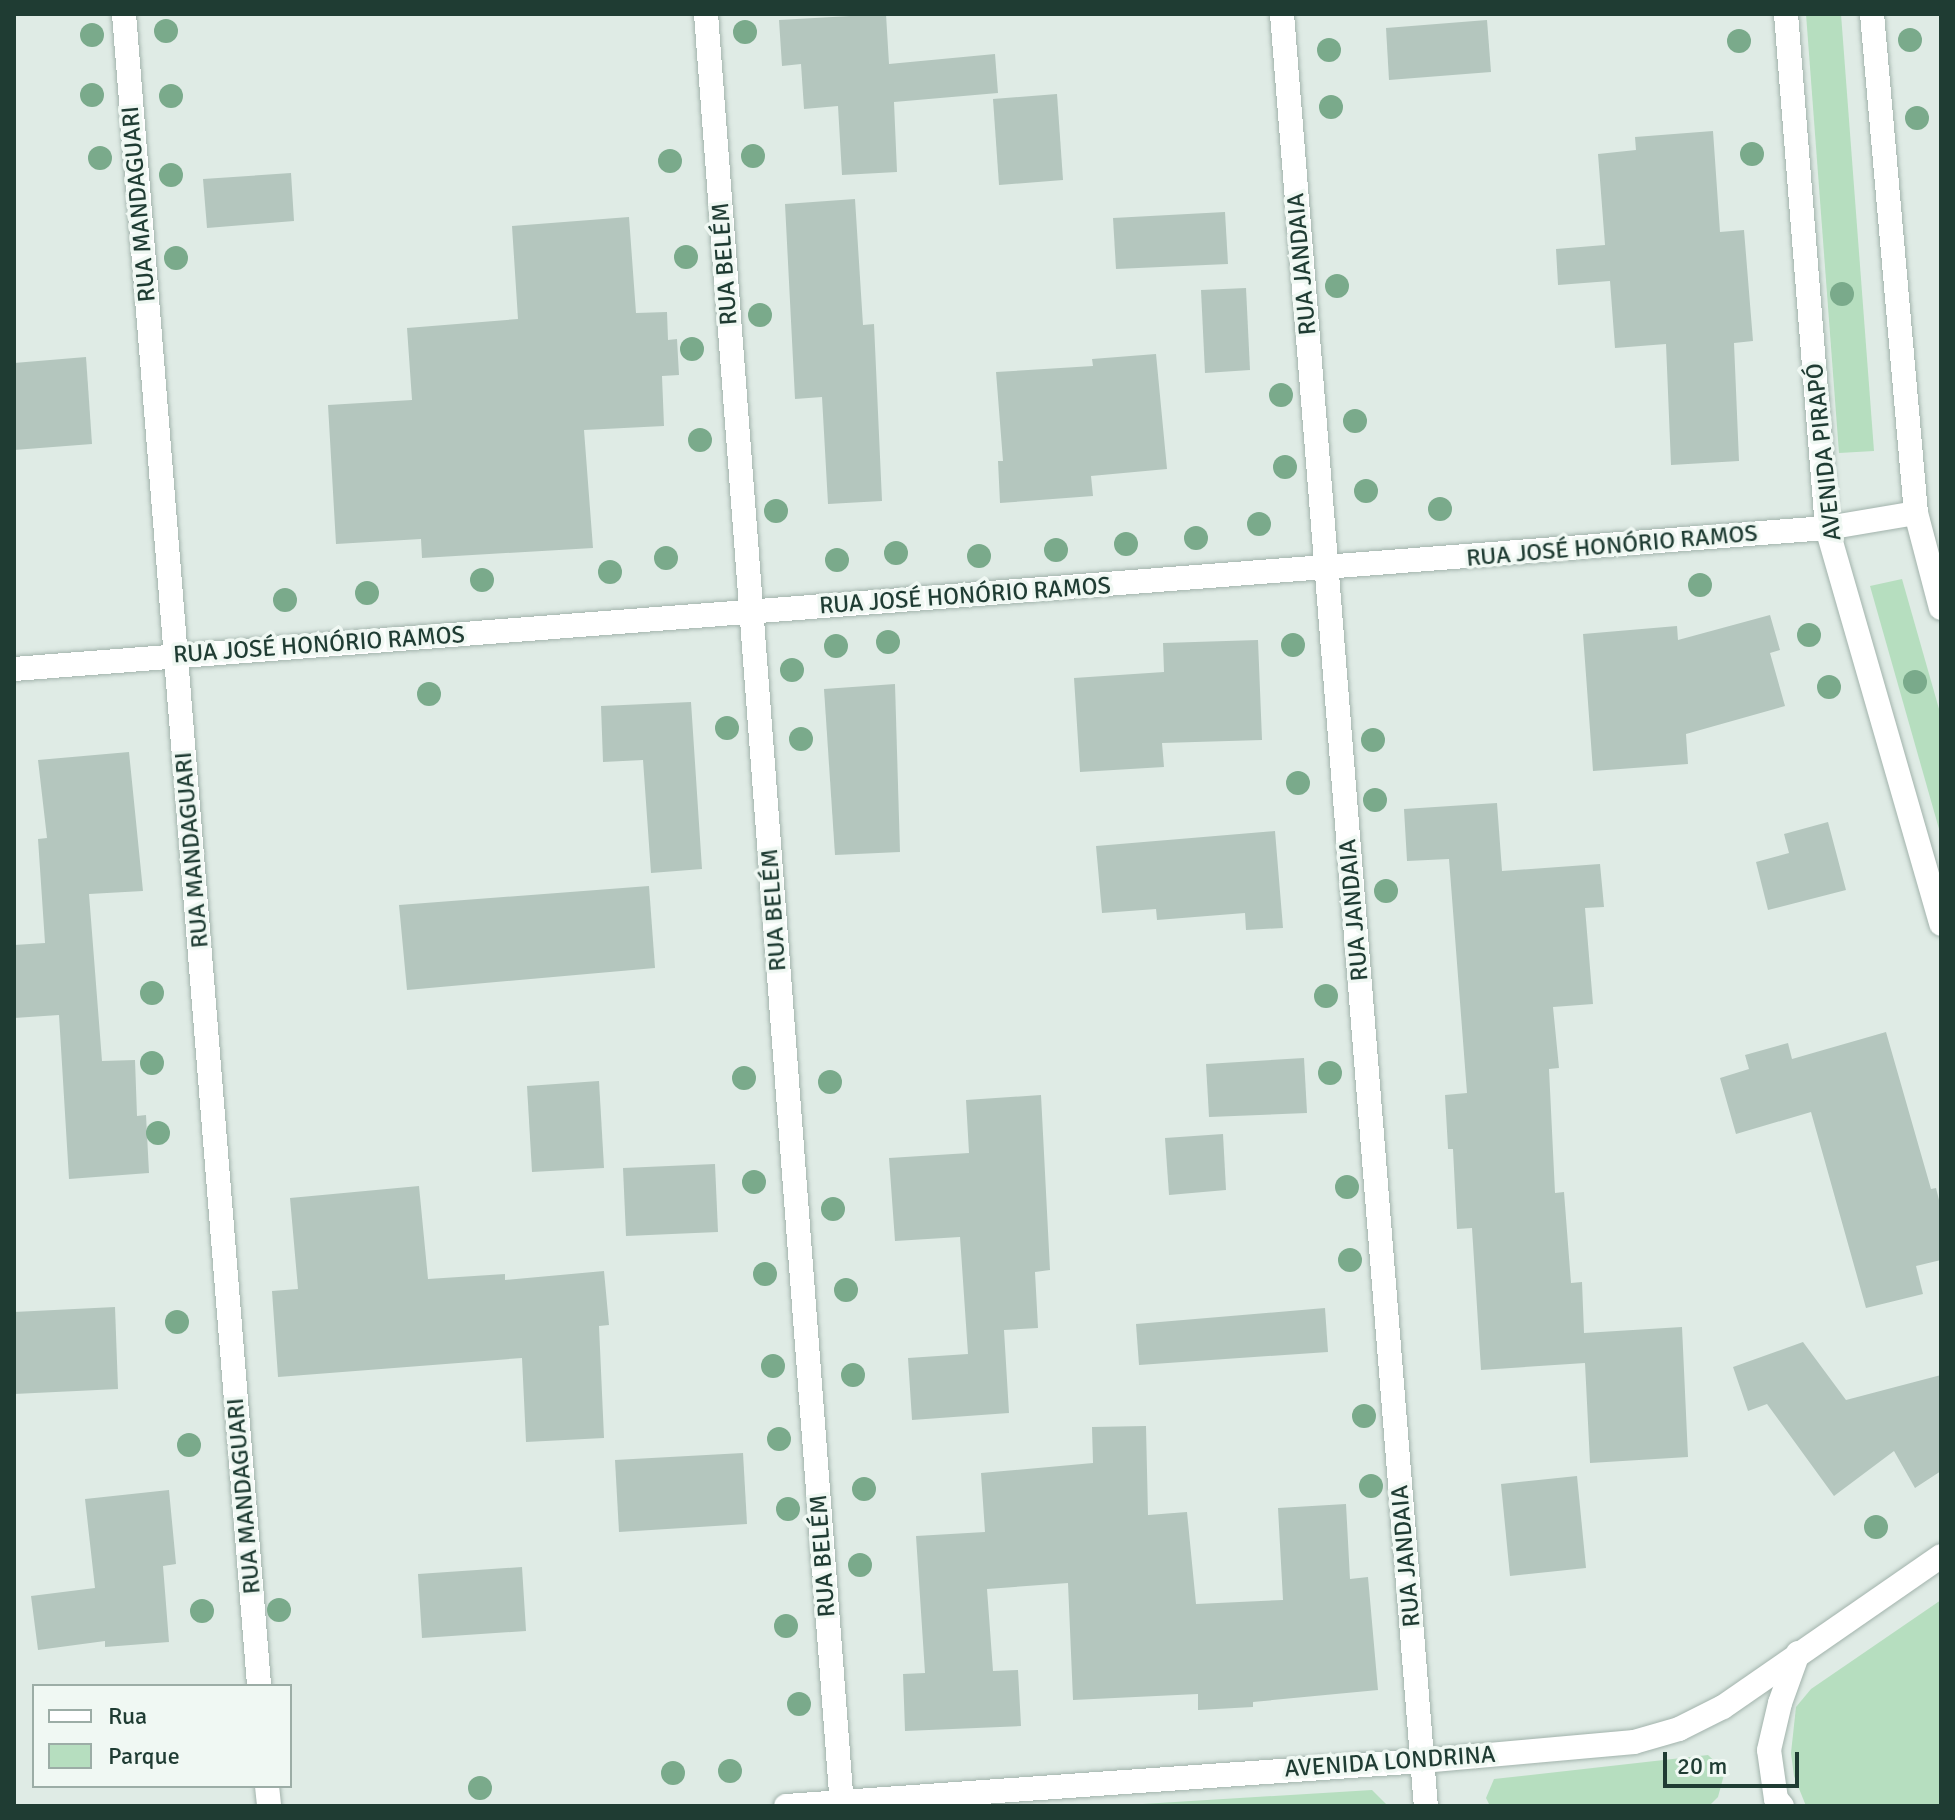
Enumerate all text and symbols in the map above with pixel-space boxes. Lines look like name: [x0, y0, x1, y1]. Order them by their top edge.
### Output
street label: RUA MANDAGUARI: [116, 105, 162, 303]
street label: RUA JANDAIA: [1281, 192, 1323, 336]
street label: RUA BELÉM: [706, 202, 744, 326]
street label: AVENIDA PIRAPÓ: [1800, 362, 1848, 542]
street label: RUA JOSÉ HONÓRIO RAMOS: [1465, 519, 1759, 573]
street label: RUA JOSÉ HONÓRIO RAMOS: [818, 571, 1112, 621]
street label: RUA JOSÉ HONÓRIO RAMOS: [172, 620, 466, 670]
street label: RUA MANDAGUARI: [169, 751, 215, 949]
street label: RUA JANDAIA: [1333, 838, 1375, 982]
street label: RUA BELÉM: [755, 848, 793, 972]
street label: RUA MANDAGUARI: [221, 1397, 267, 1595]
street label: RUA JANDAIA: [1385, 1484, 1427, 1628]
street label: RUA BELÉM: [804, 1494, 842, 1618]
legend: [32, 1684, 292, 1788]
text: Rua: [108, 1701, 147, 1731]
scale bar: [1667, 1736, 1803, 1786]
street label: AVENIDA LONDRINA: [1284, 1740, 1496, 1784]
text: Parque: [108, 1741, 180, 1771]
text: 20 m: [1677, 1751, 1727, 1781]

